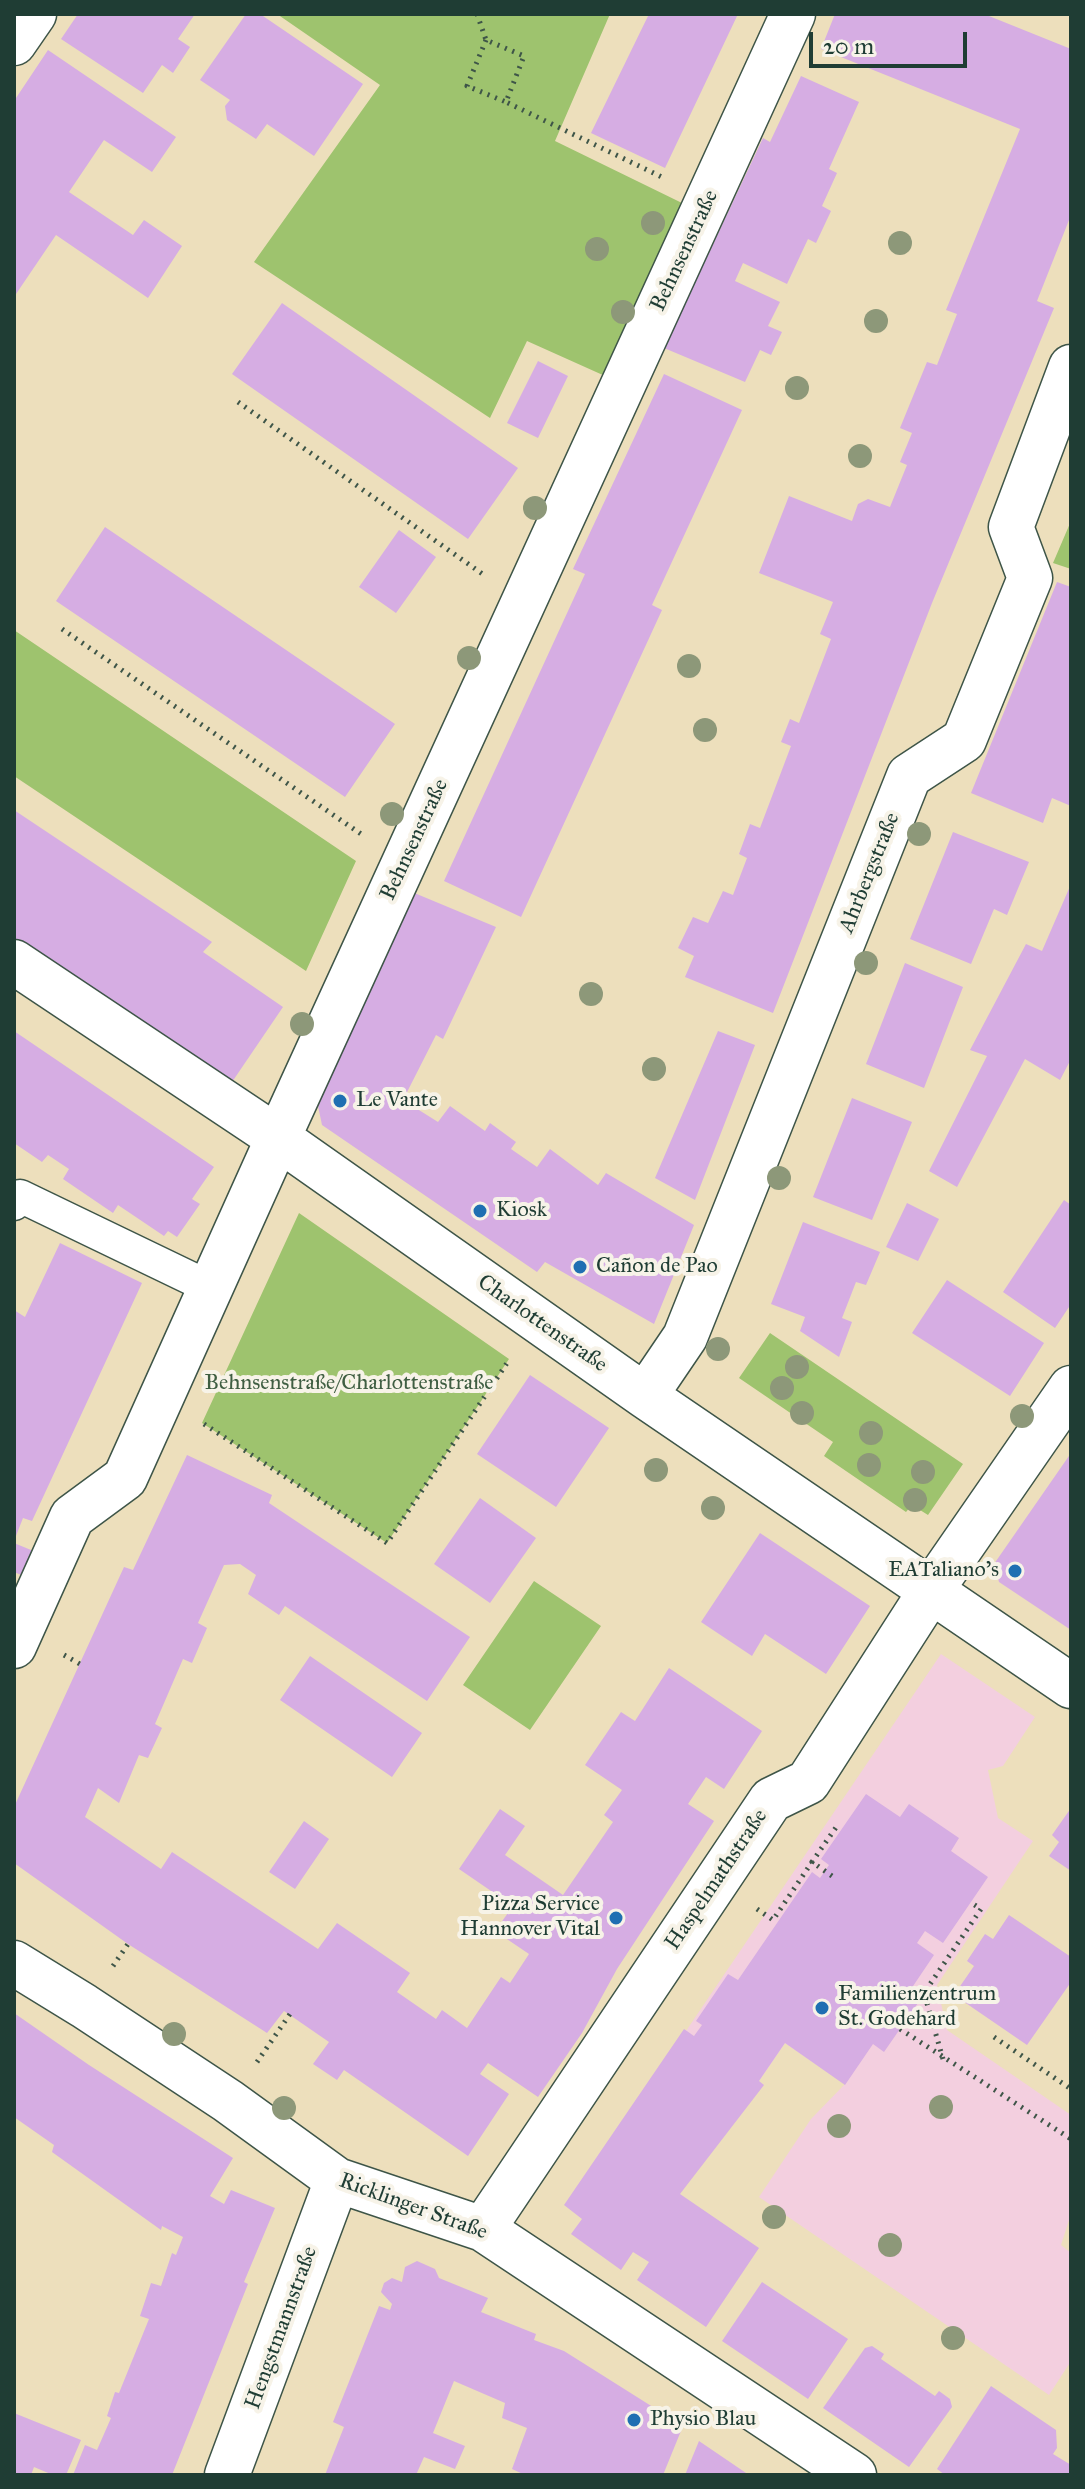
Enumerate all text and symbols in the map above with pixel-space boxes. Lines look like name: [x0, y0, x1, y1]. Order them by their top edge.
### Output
scale bar: [813, 16, 971, 66]
text: 20 m: [823, 31, 874, 61]
street label: Behnsenstraße: [645, 186, 725, 316]
street label: Behnsenstraße: [375, 775, 455, 905]
street label: Ahrbergstraße: [834, 809, 906, 937]
place label: Le Vante: [356, 1088, 438, 1114]
marker: Le Vante: [331, 1092, 349, 1110]
place label: Kiosk: [496, 1198, 547, 1224]
marker: Kiosk: [471, 1202, 489, 1220]
place label: Cañon de Pao: [596, 1254, 718, 1280]
marker: Cañon de Pao: [571, 1258, 589, 1276]
street label: Charlottenstraße: [472, 1270, 612, 1378]
park label: Behnsenstraße/Charlottenstraße: [204, 1371, 494, 1397]
place label: EATaliano’s: [888, 1558, 999, 1584]
marker: EATaliano’s: [1006, 1562, 1024, 1580]
street label: Haspelmathstraße: [660, 1805, 774, 1955]
place label: Pizza Service Hannover Vital: [460, 1892, 600, 1944]
marker: Pizza Service Hannover Vital: [607, 1909, 625, 1927]
place label: Familienzentrum St. Godehard: [838, 1982, 996, 2034]
marker: Familienzentrum St. Godehard: [813, 1999, 831, 2017]
street label: Ricklinger Straße: [335, 2168, 491, 2246]
street label: Hengstmannstraße: [240, 2243, 324, 2413]
place label: Physio Blau: [650, 2407, 756, 2433]
marker: Physio Blau: [625, 2411, 643, 2429]

